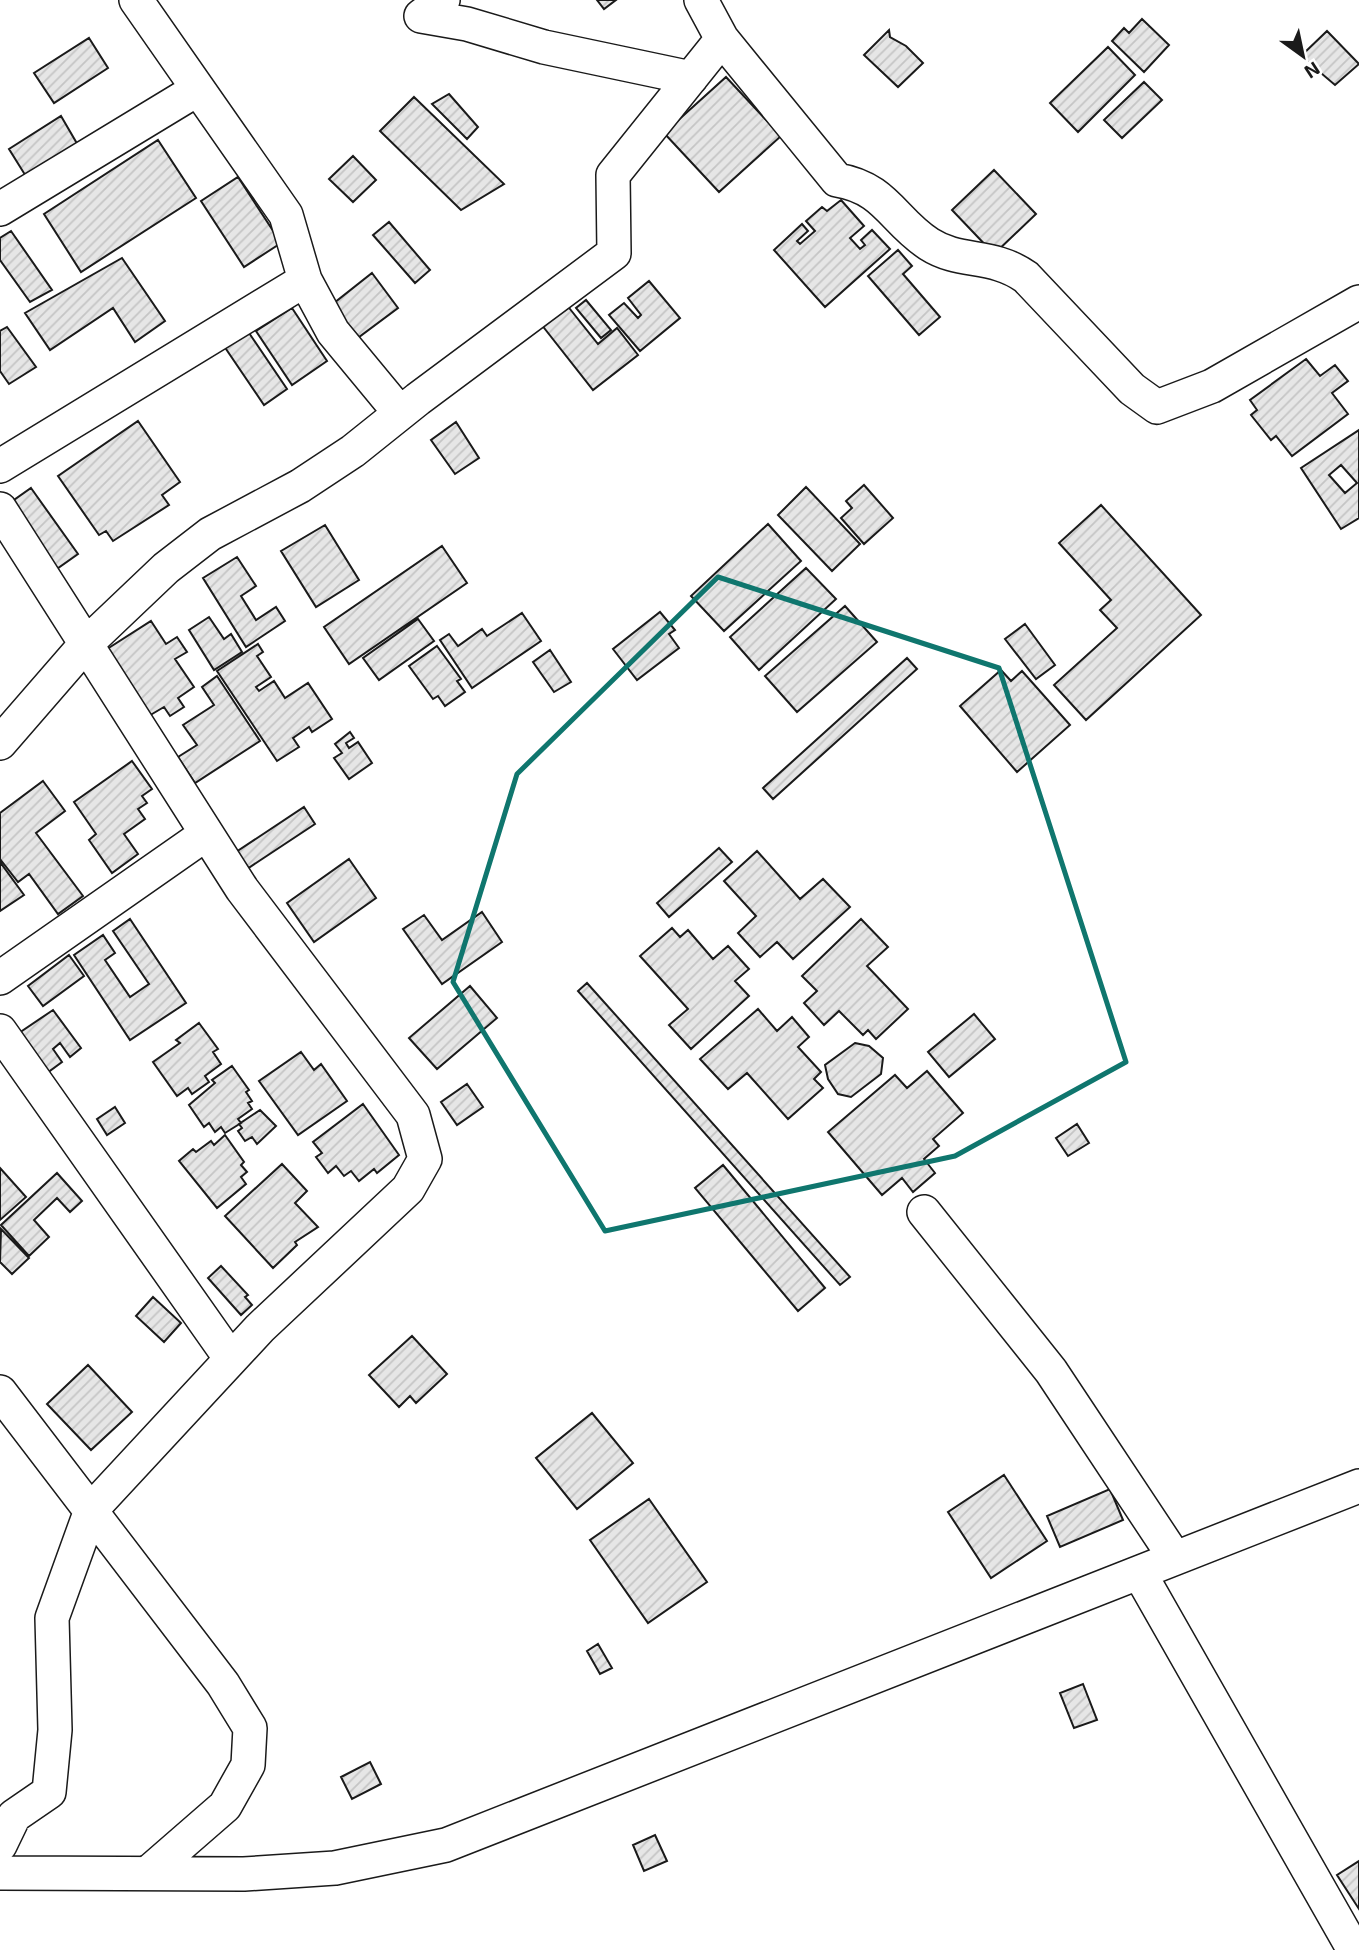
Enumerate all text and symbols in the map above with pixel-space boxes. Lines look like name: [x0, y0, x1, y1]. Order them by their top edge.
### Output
north arrow: [1268, 21, 1338, 91]
text: N: [1301, 57, 1325, 84]

